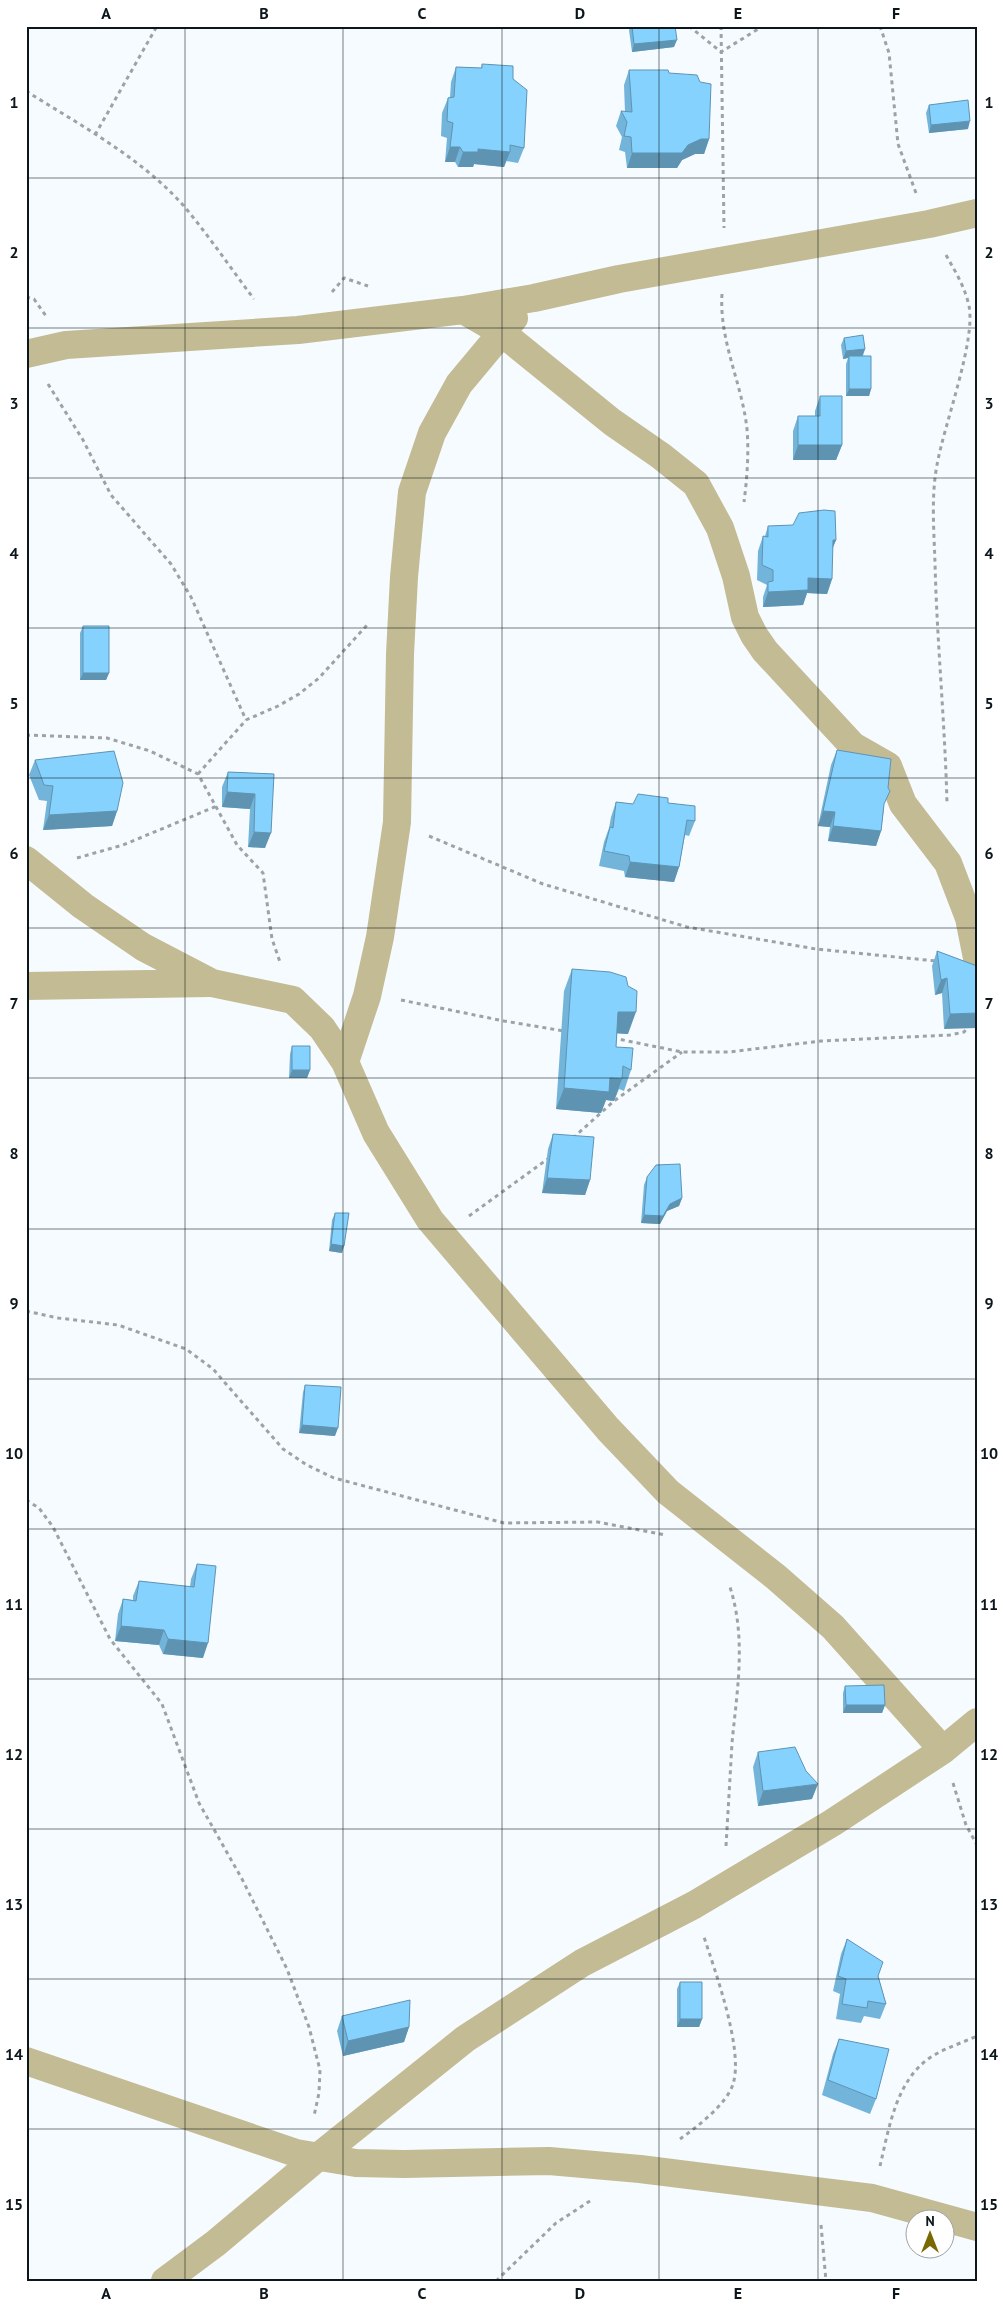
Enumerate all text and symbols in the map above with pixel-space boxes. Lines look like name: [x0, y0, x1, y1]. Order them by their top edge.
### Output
text: A: [101, 3, 111, 23]
text: B: [259, 3, 269, 23]
text: C: [418, 3, 427, 23]
text: D: [575, 3, 585, 23]
text: E: [734, 3, 742, 23]
text: F: [892, 3, 900, 23]
text: 1: [9, 92, 19, 112]
text: 1: [984, 92, 994, 112]
text: 2: [9, 242, 19, 262]
text: 2: [984, 242, 994, 262]
text: 3: [9, 393, 19, 413]
text: 3: [984, 393, 994, 413]
text: 4: [9, 543, 19, 563]
text: 4: [984, 543, 994, 563]
text: 5: [9, 693, 19, 713]
text: 5: [984, 693, 994, 713]
text: 6: [9, 843, 19, 863]
text: 6: [984, 843, 994, 863]
text: 7: [9, 993, 19, 1013]
text: 7: [984, 993, 994, 1013]
text: 8: [9, 1143, 19, 1163]
text: 8: [984, 1143, 994, 1163]
text: 9: [9, 1293, 19, 1313]
text: 9: [984, 1293, 994, 1313]
text: 10: [5, 1443, 23, 1463]
text: 10: [980, 1443, 998, 1463]
text: 11: [5, 1594, 23, 1614]
text: 11: [980, 1594, 998, 1614]
text: 12: [5, 1744, 23, 1764]
text: 12: [980, 1744, 998, 1764]
text: 13: [5, 1894, 23, 1914]
text: 13: [980, 1894, 998, 1914]
text: 14: [5, 2044, 23, 2064]
text: 14: [980, 2044, 998, 2064]
text: 15: [5, 2194, 23, 2214]
text: 15: [980, 2194, 998, 2214]
north arrow: [906, 2210, 956, 2260]
text: N: [925, 2212, 935, 2230]
text: A: [101, 2283, 111, 2303]
text: B: [259, 2283, 269, 2303]
text: C: [418, 2283, 427, 2303]
text: D: [575, 2283, 585, 2303]
text: E: [734, 2283, 742, 2303]
text: F: [892, 2283, 900, 2303]

